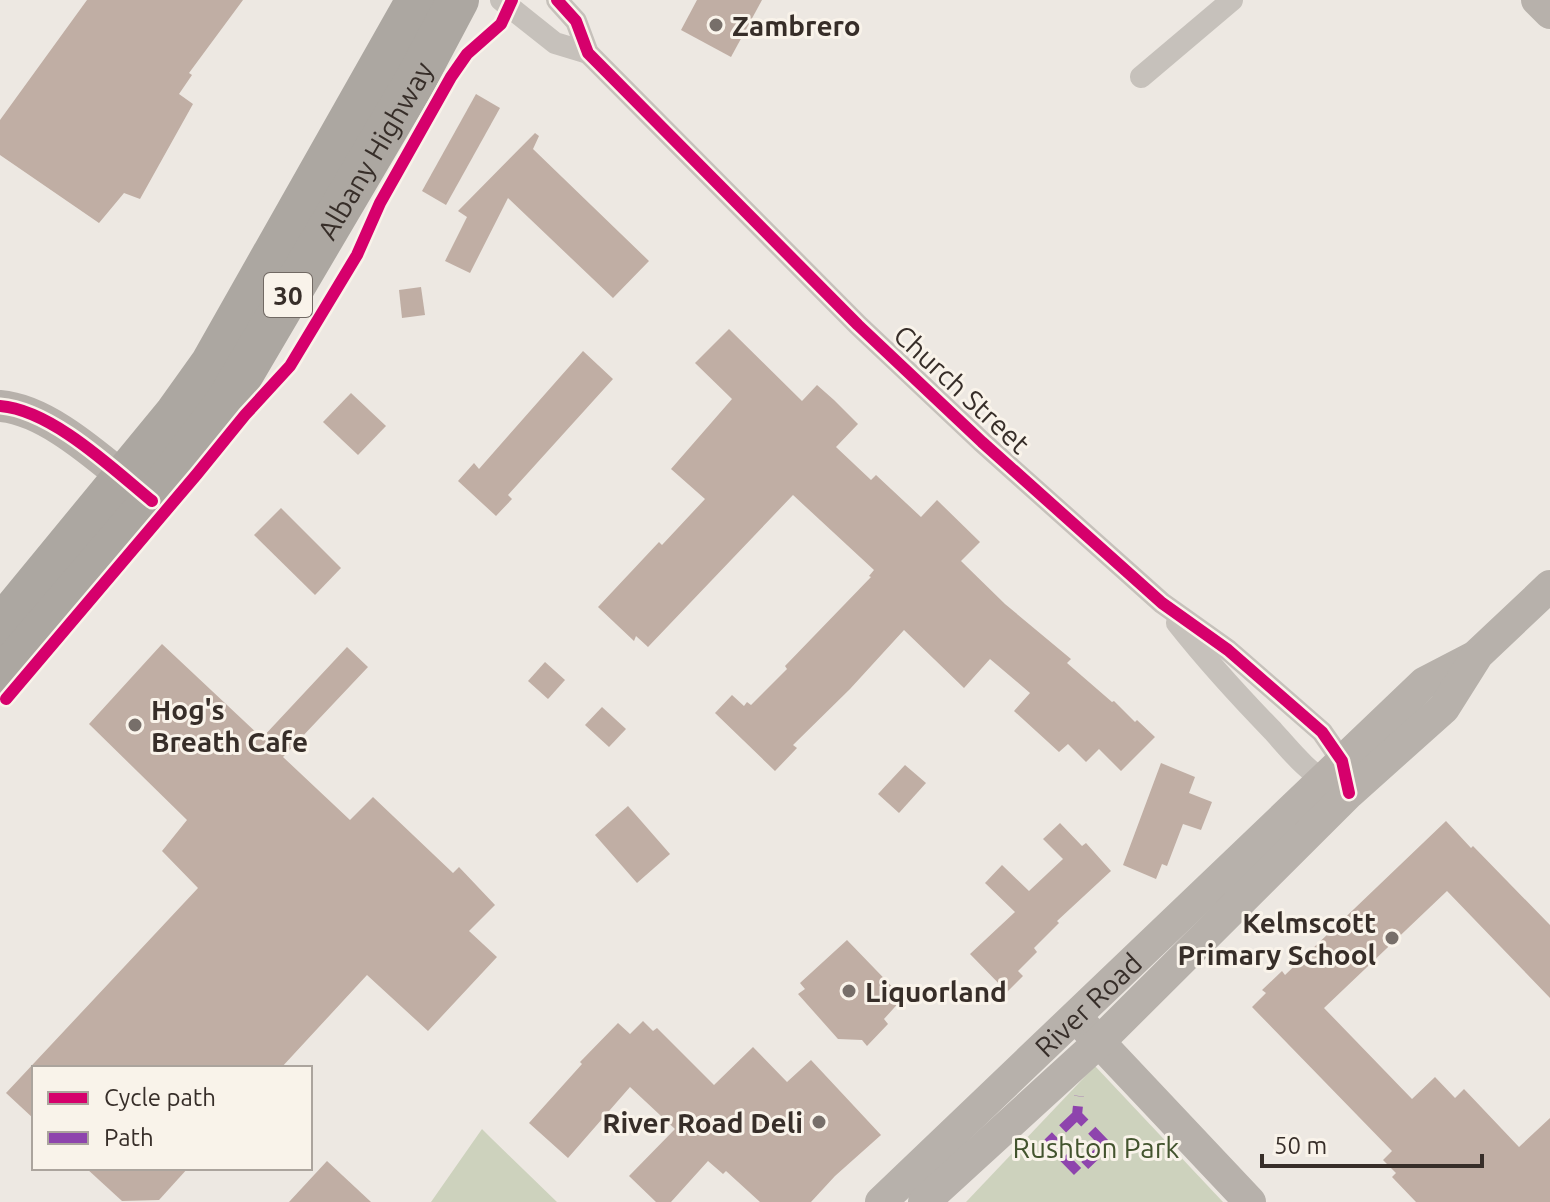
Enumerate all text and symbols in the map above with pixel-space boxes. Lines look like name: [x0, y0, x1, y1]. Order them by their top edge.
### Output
place label: Zambrero: [732, 10, 861, 41]
marker: Zambrero: [707, 16, 725, 34]
street label: Albany Highway: [310, 56, 438, 244]
road number: 30: [264, 273, 312, 317]
street label: Church Street: [888, 319, 1036, 459]
place label: Hog's Breath Cafe: [151, 694, 308, 757]
marker: Hog's Breath Cafe: [126, 716, 144, 734]
place label: Kelmscott Primary School: [1178, 907, 1376, 970]
marker: Kelmscott Primary School: [1383, 929, 1401, 947]
street label: River Road: [1028, 947, 1147, 1062]
place label: Liquorland: [865, 976, 1007, 1007]
marker: Liquorland: [840, 982, 858, 1000]
legend: [32, 1066, 312, 1170]
text: Cycle path: [104, 1084, 216, 1111]
place label: River Road Deli: [602, 1107, 803, 1138]
marker: River Road Deli: [810, 1113, 828, 1131]
scale bar: [1262, 1118, 1482, 1168]
text: Path: [104, 1124, 154, 1151]
park label: Rushton Park: [1013, 1132, 1179, 1163]
text: 50 m: [1274, 1132, 1327, 1159]

